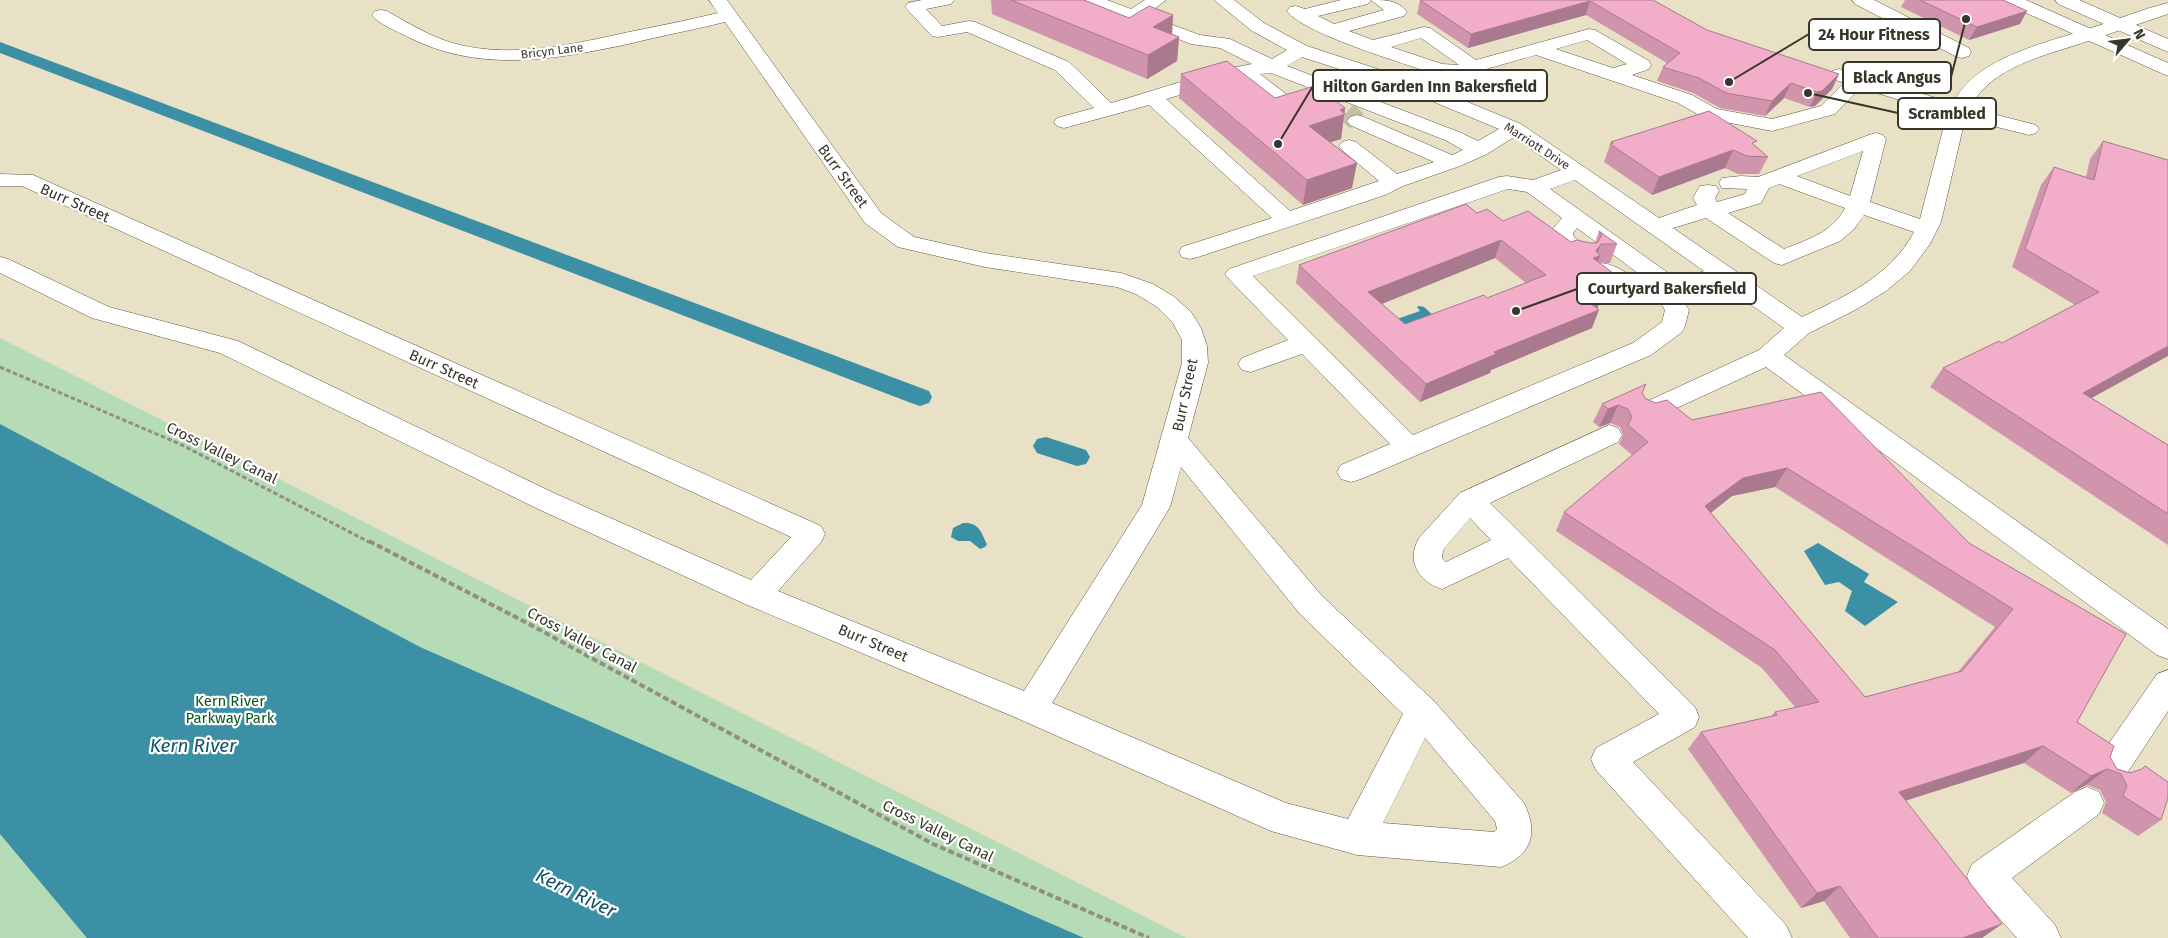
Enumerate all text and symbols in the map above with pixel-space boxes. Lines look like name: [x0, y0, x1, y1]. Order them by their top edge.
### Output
north arrow: [2103, 15, 2153, 65]
callout: 24 Hour Fitness: [1809, 19, 1940, 50]
text: 24 Hour Fitness: [1818, 25, 1930, 44]
text: N: [2129, 26, 2149, 42]
street label: Bricyn Lane: [520, 40, 584, 62]
callout: Black Angus: [1843, 62, 1951, 93]
text: Black Angus: [1853, 68, 1941, 87]
callout: Hilton Garden Inn Bakersfield: [1313, 70, 1547, 101]
text: Hilton Garden Inn Bakersfield: [1323, 77, 1537, 96]
callout: Scrambled: [1898, 98, 1996, 129]
text: Scrambled: [1908, 104, 1986, 123]
street label: Marriott Drive: [1502, 120, 1572, 172]
street label: Burr Street: [814, 141, 872, 212]
street label: Burr Street: [37, 180, 113, 227]
callout: Courtyard Bakersfield: [1577, 273, 1756, 304]
text: Courtyard Bakersfield: [1588, 279, 1746, 298]
street label: Burr Street: [406, 346, 482, 393]
street label: Burr Street: [1168, 356, 1202, 433]
street label: Cross Valley Canal: [163, 418, 281, 488]
street label: Cross Valley Canal: [524, 603, 640, 677]
street label: Burr Street: [835, 620, 911, 666]
park label: Kern River Parkway Park: [186, 692, 275, 727]
water label: Kern River: [150, 734, 237, 757]
street label: Cross Valley Canal: [879, 796, 997, 866]
water label: Kern River: [532, 864, 621, 923]

